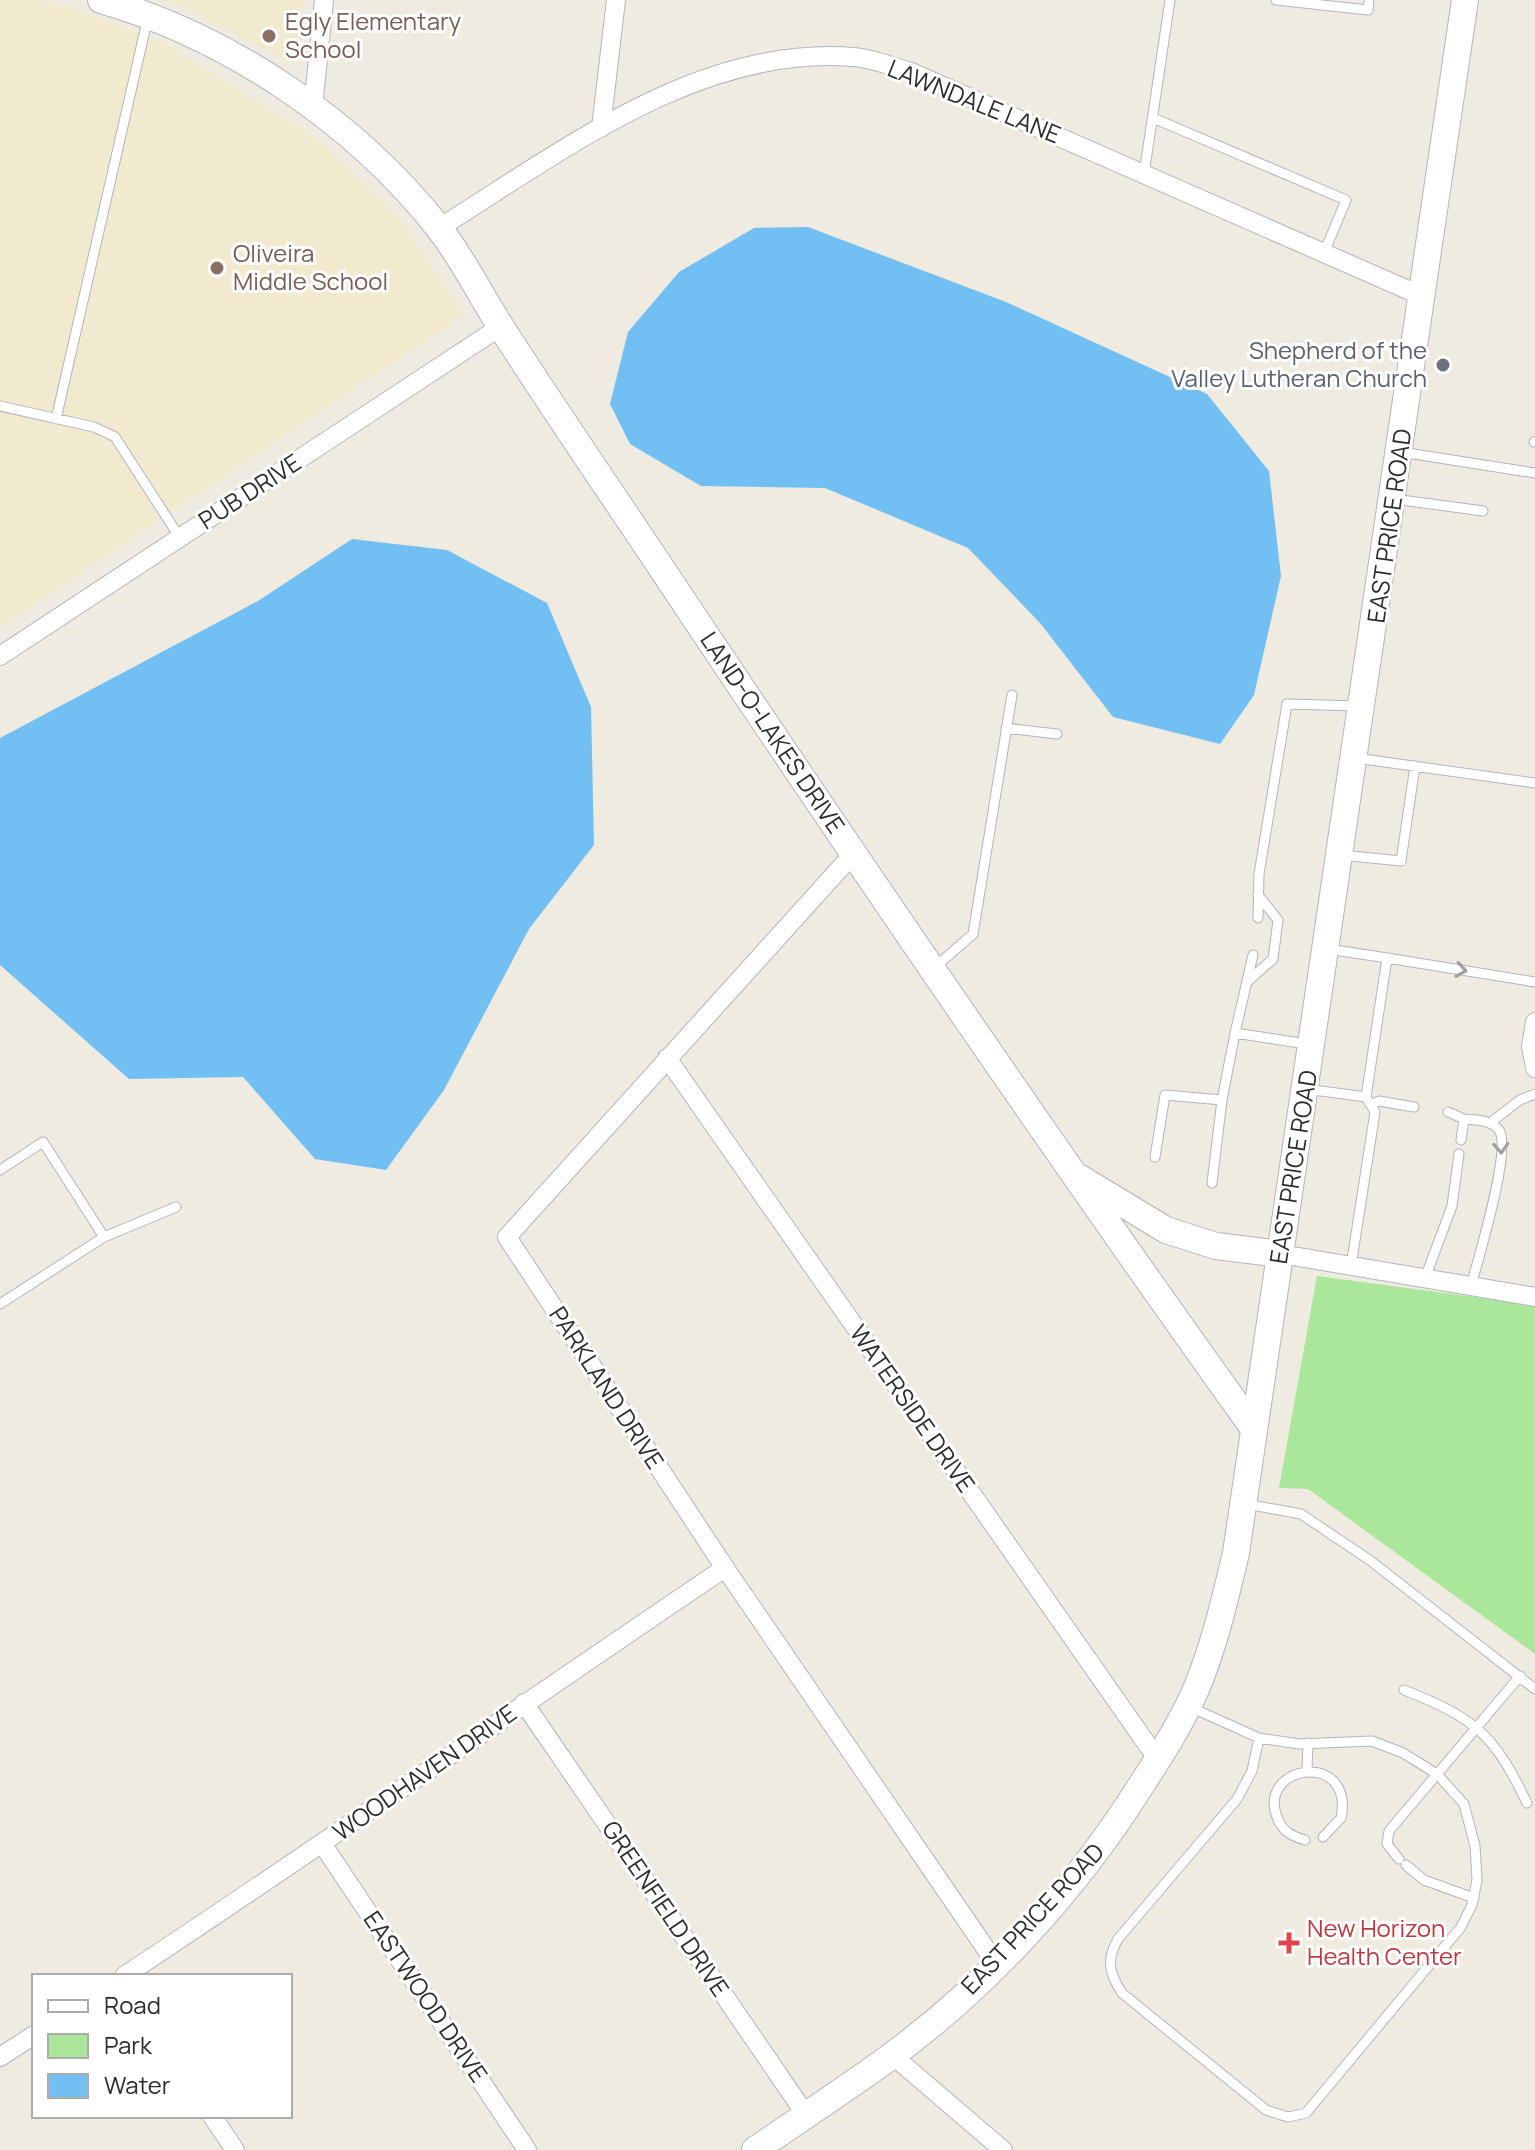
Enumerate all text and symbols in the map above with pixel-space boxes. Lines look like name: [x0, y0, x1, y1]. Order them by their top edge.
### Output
place label: Egly Elementary School: [285, 4, 462, 65]
marker: Egly Elementary School: [260, 27, 278, 45]
street label: LAWNDALE LANE: [883, 51, 1066, 150]
place label: Oliveira Middle School: [233, 236, 388, 297]
marker: Oliveira Middle School: [208, 259, 226, 277]
place label: Shepherd of the Valley Lutheran Church: [1171, 333, 1427, 394]
marker: Shepherd of the Valley Lutheran Church: [1434, 356, 1452, 374]
street label: EAST PRICE ROAD: [1359, 427, 1418, 625]
street label: PUB DRIVE: [192, 445, 307, 536]
street label: LAND-O-LAKES DRIVE: [693, 625, 853, 840]
one-way arrow: [1454, 960, 1468, 977]
street label: EAST PRICE ROAD: [1261, 1067, 1324, 1266]
one-way arrow: [1493, 1143, 1510, 1155]
street label: PARKLAND DRIVE: [542, 1299, 672, 1475]
street label: WATERSIDE DRIVE: [843, 1318, 983, 1499]
street label: WOODHAVEN DRIVE: [326, 1696, 523, 1848]
street label: GREENFIELD DRIVE: [595, 1814, 737, 2003]
street label: EAST PRICE ROAD: [953, 1835, 1111, 2001]
street label: EASTWOOD DRIVE: [357, 1904, 496, 2088]
place label: New Horizon Health Center: [1307, 1911, 1462, 1972]
marker: New Horizon Health Center: [1278, 1932, 1300, 1954]
legend: [32, 1974, 292, 2118]
text: Road: [104, 1988, 161, 2021]
text: Park: [104, 2028, 153, 2061]
text: Water: [104, 2068, 171, 2101]

